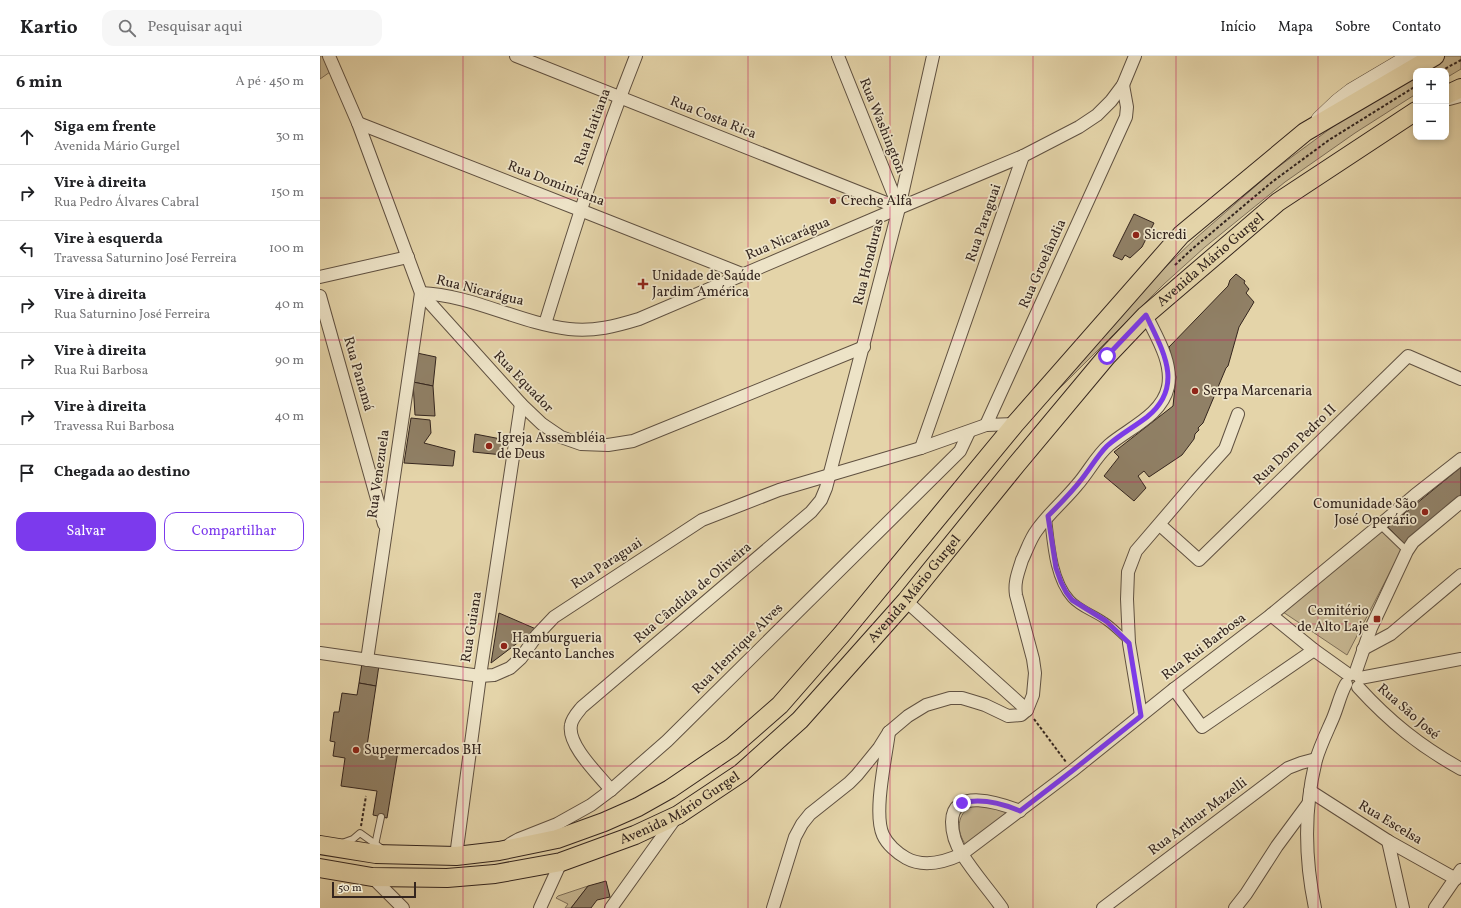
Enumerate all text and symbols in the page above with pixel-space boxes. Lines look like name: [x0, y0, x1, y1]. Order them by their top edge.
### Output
search box: [102, 10, 382, 46]
text: Kartio: [20, 15, 78, 41]
icon: search: [116, 17, 138, 39]
text: Pesquisar aqui: [148, 17, 243, 38]
text: Início: [1220, 18, 1256, 37]
text: Mapa: [1278, 18, 1313, 37]
text: Sobre: [1335, 18, 1370, 37]
text: Contato: [1392, 18, 1441, 37]
map controls: [1413, 68, 1449, 140]
button: +: [1413, 68, 1449, 104]
text: 6 min: [16, 71, 62, 94]
text: A pé · 450 m: [236, 73, 304, 91]
street label: Rua Washington: [854, 75, 910, 177]
street label: Rua Haitiana: [570, 86, 616, 168]
street label: Rua Costa Rica: [667, 92, 759, 144]
button: −: [1413, 104, 1449, 140]
text: Siga em frente: [54, 117, 156, 138]
icon: ahead: [16, 126, 38, 148]
text: 30 m: [276, 128, 304, 146]
text: Avenida Mário Gurgel: [54, 138, 180, 156]
street label: Rua Dominicana: [505, 157, 607, 211]
text: Vire à direita: [54, 173, 146, 194]
street label: Rua Paraguai: [962, 181, 1006, 265]
icon: right: [16, 182, 38, 204]
text: 150 m: [271, 184, 304, 202]
place label: Creche Alfa: [841, 192, 912, 211]
text: Rua Pedro Álvares Cabral: [54, 194, 199, 212]
marker: Creche Alfa: [828, 196, 838, 206]
street label: Avenida Mário Gurgel: [1153, 208, 1268, 311]
street label: Rua Nicarágua: [743, 213, 833, 265]
street label: Rua Groelândia: [1015, 216, 1071, 312]
street label: Rua Honduras: [849, 217, 889, 307]
place label: Sicredi: [1144, 226, 1187, 245]
text: Vire à esquerda: [54, 229, 163, 250]
marker: Sicredi: [1131, 230, 1141, 240]
icon: left: [16, 238, 38, 260]
text: 100 m: [269, 240, 304, 258]
text: Travessa Saturnino José Ferreira: [54, 250, 237, 268]
place label: Unidade de Saúde Jardim América: [652, 267, 761, 302]
street label: Rua Nicarágua: [434, 271, 526, 311]
marker: Unidade de Saúde Jardim América: [637, 278, 649, 290]
text: Vire à direita: [54, 285, 146, 306]
icon: right: [16, 294, 38, 316]
text: 40 m: [275, 296, 304, 314]
text: Rua Saturnino José Ferreira: [54, 306, 210, 324]
street label: Rua Panamá: [338, 334, 378, 414]
text: Vire à direita: [54, 341, 146, 362]
street label: Rua Equador: [489, 347, 557, 417]
route start: [1098, 347, 1116, 365]
icon: right: [16, 350, 38, 372]
text: 90 m: [275, 352, 304, 370]
text: Rua Rui Barbosa: [54, 362, 148, 380]
place label: Serpa Marcenaria: [1203, 382, 1312, 401]
marker: Serpa Marcenaria: [1190, 386, 1200, 396]
text: Vire à direita: [54, 397, 146, 418]
street label: Rua Dom Pedro II: [1249, 400, 1341, 490]
icon: right: [16, 406, 38, 428]
text: 40 m: [275, 408, 304, 426]
text: Travessa Rui Barbosa: [54, 418, 175, 436]
street label: Rua Venezuela: [363, 428, 395, 520]
place label: Igreja Assembléia de Deus: [497, 429, 606, 464]
marker: Igreja Assembléia de Deus: [484, 441, 494, 451]
icon: arrive: [16, 462, 38, 484]
text: Chegada ao destino: [54, 462, 190, 483]
place label: Comunidade São José Operário: [1313, 495, 1417, 530]
marker: Comunidade São José Operário: [1420, 507, 1430, 517]
button: Salvar: [16, 512, 156, 551]
button: Compartilhar: [164, 512, 304, 551]
street label: Avenida Mário Gurgel: [863, 531, 965, 647]
street label: Rua Paraguai: [568, 534, 646, 594]
street label: Rua Cândida de Oliveira: [630, 538, 756, 648]
street label: Rua Guiana: [457, 590, 487, 664]
street label: Rua Henrique Alves: [688, 599, 788, 699]
place label: Cemitério de Alto Laje: [1297, 602, 1369, 637]
street label: Rua Rui Barbosa: [1158, 609, 1250, 685]
marker: Cemitério de Alto Laje: [1372, 614, 1382, 624]
place label: Hamburgueria Recanto Lanches: [512, 629, 615, 664]
marker: Hamburgueria Recanto Lanches: [499, 641, 509, 651]
street label: Rua São José: [1373, 680, 1444, 745]
place label: Supermercados BH: [364, 741, 482, 760]
marker: Supermercados BH: [351, 745, 361, 755]
street label: Avenida Mário Gurgel: [617, 767, 744, 849]
street label: Rua Arthur Mazelli: [1145, 774, 1251, 860]
route end: [953, 794, 971, 812]
street label: Rua Escelsa: [1354, 796, 1426, 850]
scale bar: [332, 880, 416, 899]
text: 50 m: [338, 881, 362, 896]

